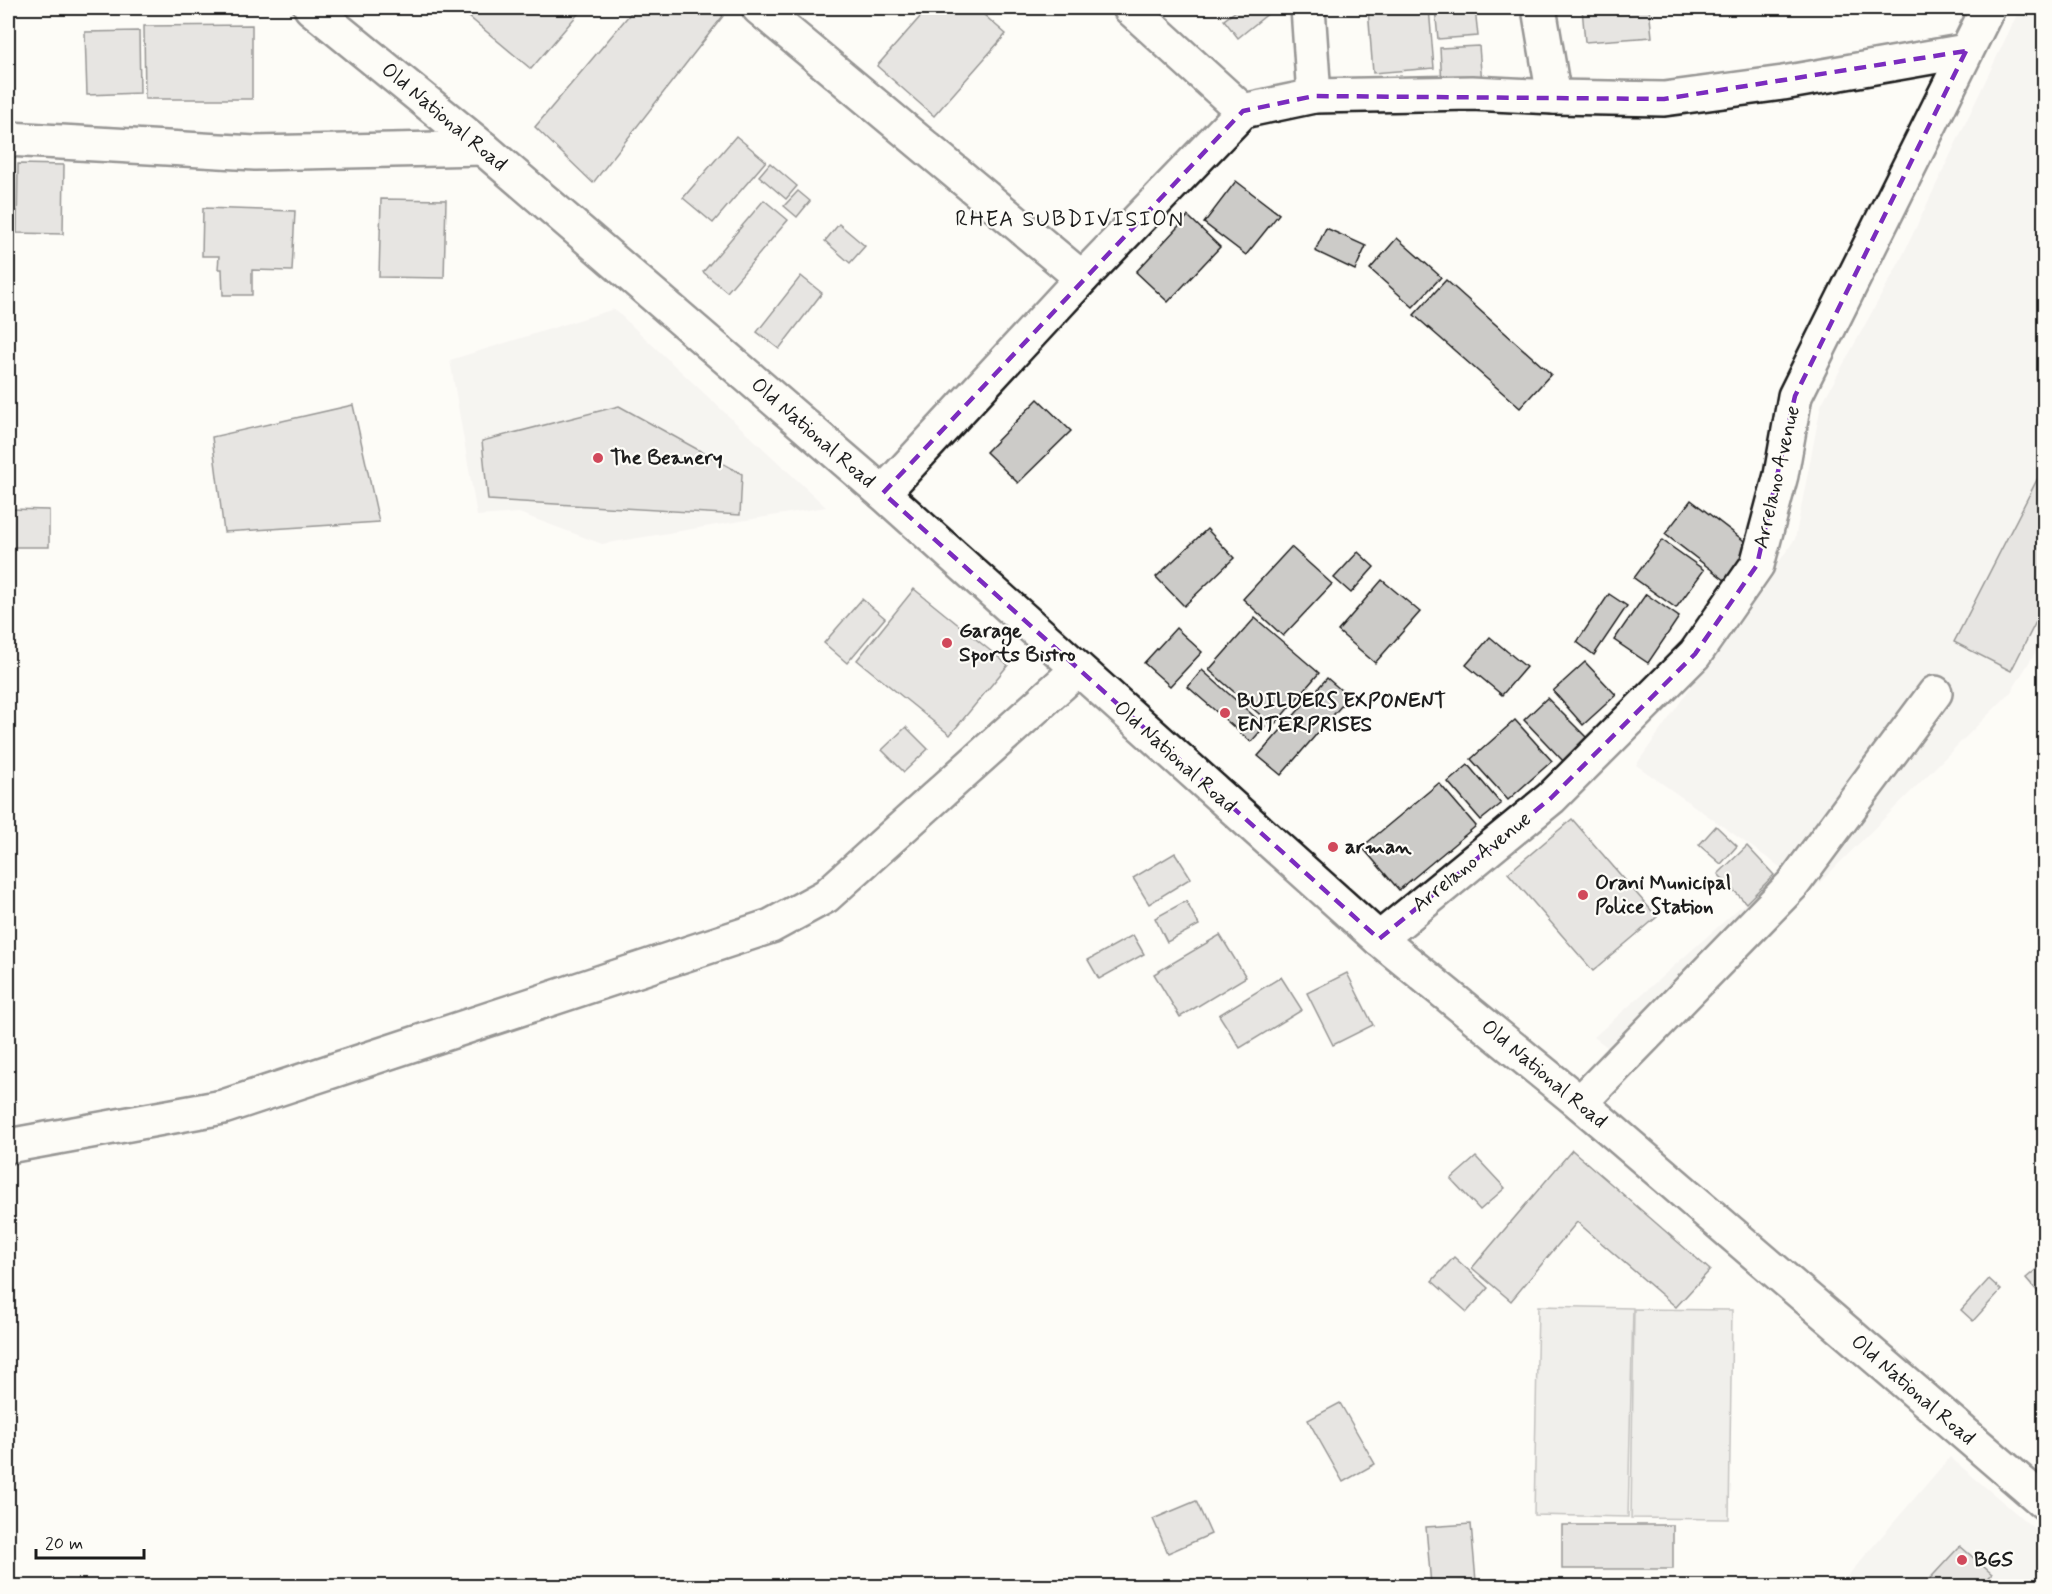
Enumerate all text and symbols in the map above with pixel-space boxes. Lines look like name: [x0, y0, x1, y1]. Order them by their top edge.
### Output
street label: Old National Road: [375, 56, 513, 178]
district label: RHEA SUBDIVISION: [955, 206, 1185, 234]
street label: Old National Road: [745, 371, 881, 495]
street label: Arrelano Avenue: [1747, 403, 1807, 551]
place label: The Beanery: [610, 444, 723, 472]
marker: The Beanery: [591, 451, 605, 465]
place label: Garage Sports Bistro: [959, 617, 1076, 669]
marker: Garage Sports Bistro: [940, 636, 954, 650]
place label: BUILDERS EXPONENT ENTERPRISES: [1237, 687, 1446, 739]
street label: Old National Road: [1108, 694, 1242, 820]
marker: BUILDERS EXPONENT ENTERPRISES: [1218, 706, 1232, 720]
street label: Arrelano Avenue: [1407, 805, 1537, 919]
place label: arman: [1345, 833, 1412, 861]
marker: arman: [1326, 840, 1340, 854]
place label: Orani Municipal Police Station: [1595, 869, 1731, 921]
marker: Orani Municipal Police Station: [1576, 888, 1590, 902]
street label: Old National Road: [1475, 1013, 1613, 1135]
street label: Old National Road: [1845, 1328, 1981, 1452]
scale bar: [36, 1522, 144, 1560]
text: 20 m: [45, 1532, 83, 1556]
place label: BGS: [1974, 1546, 2013, 1574]
marker: BGS: [1955, 1553, 1969, 1567]

